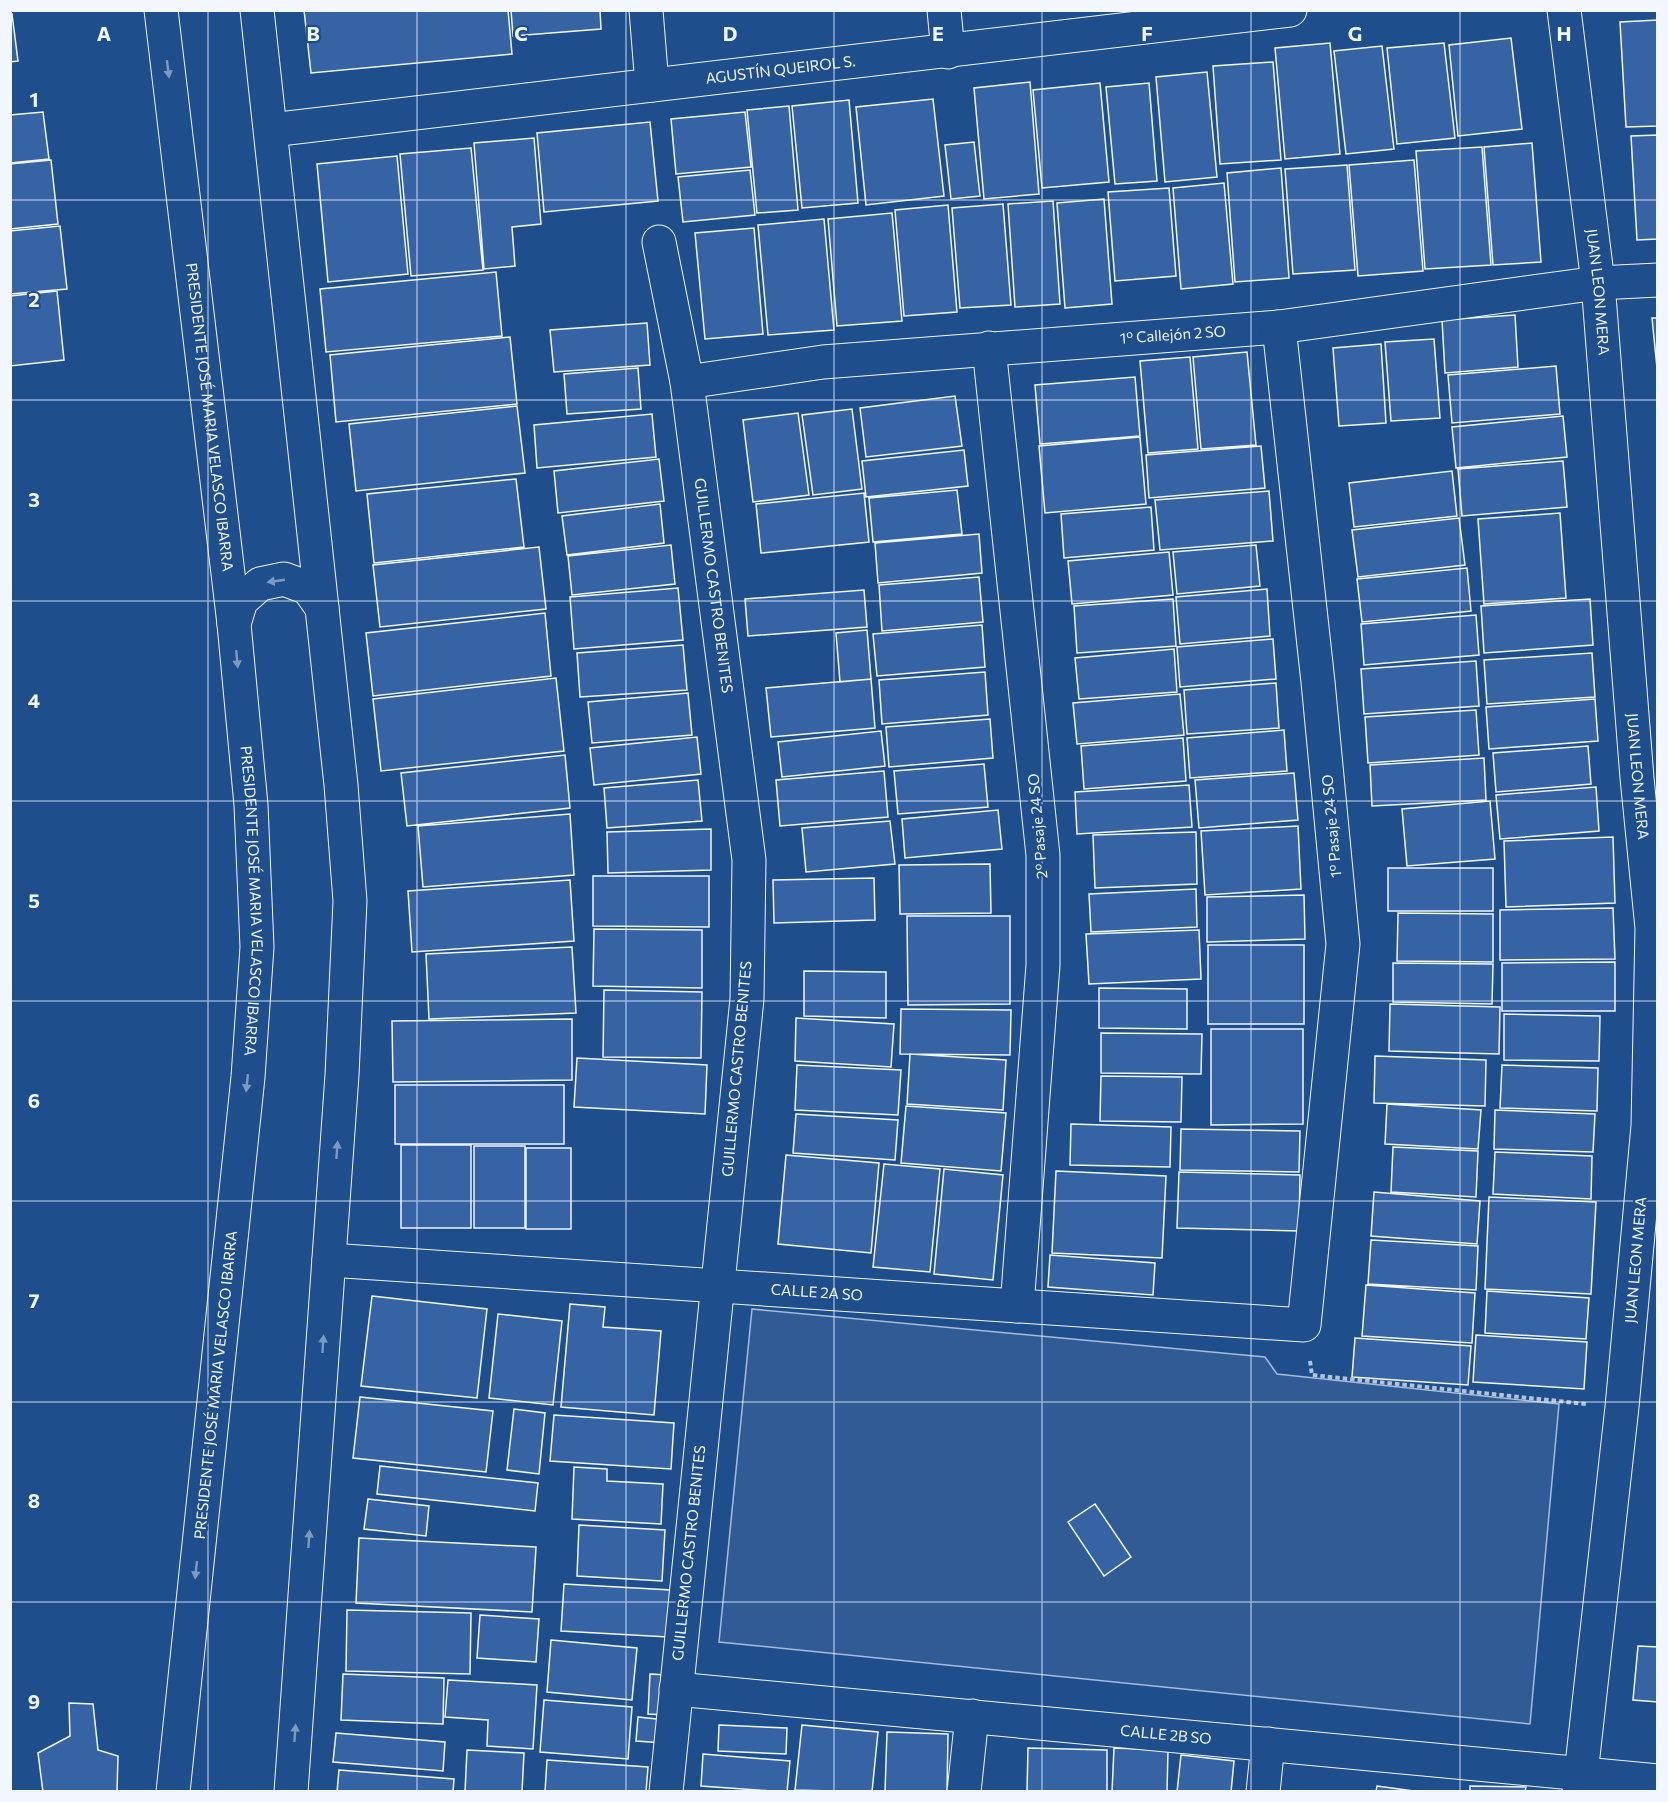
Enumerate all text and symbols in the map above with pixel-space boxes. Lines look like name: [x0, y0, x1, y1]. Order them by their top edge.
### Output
text: A: [97, 21, 111, 45]
text: B: [306, 21, 320, 45]
text: C: [514, 21, 528, 45]
text: D: [723, 21, 737, 45]
text: E: [932, 21, 944, 45]
text: F: [1141, 21, 1153, 45]
text: G: [1348, 21, 1362, 45]
text: H: [1557, 21, 1572, 45]
street label: AGUSTÍN QUEIROL S.: [704, 51, 856, 87]
one-way arrow: [163, 59, 173, 78]
text: 1: [29, 87, 39, 111]
street label: JUAN LEON MERA: [1583, 228, 1614, 356]
street label: PRESIDENTE JOSÉ MARIA VELASCO IBARRA: [183, 262, 238, 572]
text: 2: [28, 287, 40, 311]
street label: 1º Callejón 2 SO: [1119, 321, 1227, 347]
street label: GUILLERMO CASTRO BENITES: [692, 477, 737, 694]
text: 3: [28, 487, 40, 511]
one-way arrow: [266, 577, 285, 586]
one-way arrow: [232, 649, 242, 668]
text: 4: [28, 688, 40, 712]
street label: JUAN LEON MERA: [1624, 712, 1653, 840]
street label: PRESIDENTE JOSÉ MARIA VELASCO IBARRA: [237, 745, 267, 1057]
street label: 2º Pasaje 24 SO: [1023, 773, 1051, 879]
street label: 1º Pasaje 24 SO: [1318, 774, 1344, 878]
text: 5: [28, 888, 40, 912]
street label: GUILLERMO CASTRO BENITES: [718, 960, 754, 1178]
one-way arrow: [242, 1074, 252, 1093]
text: 6: [28, 1088, 40, 1112]
one-way arrow: [332, 1140, 341, 1159]
street label: JUAN LEON MERA: [1621, 1196, 1650, 1324]
street label: PRESIDENTE JOSÉ MARIA VELASCO IBARRA: [189, 1230, 240, 1540]
street label: CALLE 2A SO: [770, 1279, 864, 1304]
text: 7: [29, 1288, 40, 1312]
one-way arrow: [318, 1335, 328, 1354]
street label: GUILLERMO CASTRO BENITES: [668, 1444, 708, 1662]
text: 8: [28, 1488, 40, 1512]
one-way arrow: [304, 1529, 314, 1548]
one-way arrow: [191, 1560, 201, 1579]
text: 9: [28, 1689, 40, 1713]
street label: CALLE 2B SO: [1120, 1721, 1212, 1747]
one-way arrow: [290, 1724, 300, 1743]

